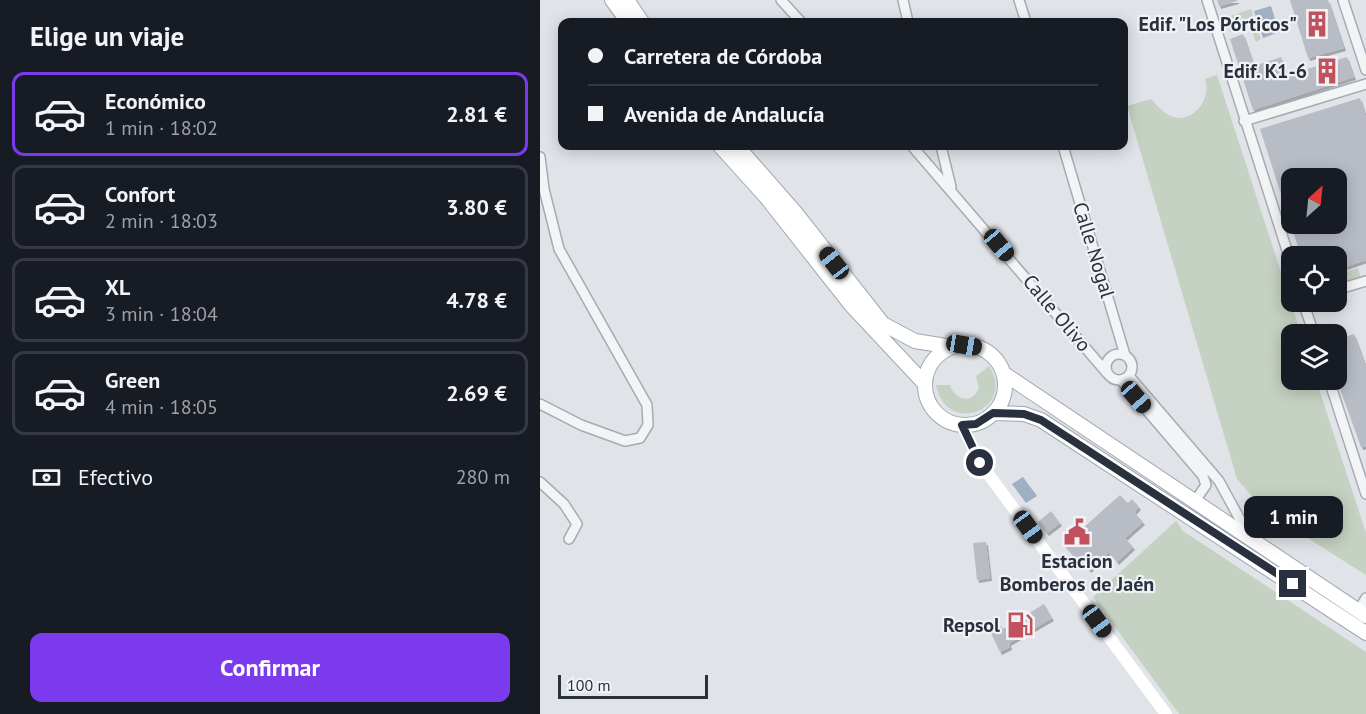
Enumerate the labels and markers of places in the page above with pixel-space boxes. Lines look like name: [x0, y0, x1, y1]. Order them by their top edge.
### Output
building icon: Edif. "Los Pórticos": [1302, 9, 1332, 39]
place label: Edif. "Los Pórticos": [1139, 11, 1297, 37]
building icon: Edif. K1-6: [1312, 56, 1342, 86]
place label: Edif. K1-6: [1224, 58, 1307, 84]
public building icon: Estacion Bomberos de Jaén: [1062, 517, 1092, 547]
place label: Estacion Bomberos de Jaén: [1000, 548, 1154, 597]
fuel station icon: Repsol: [1005, 610, 1035, 640]
place label: Repsol: [943, 612, 1000, 638]

